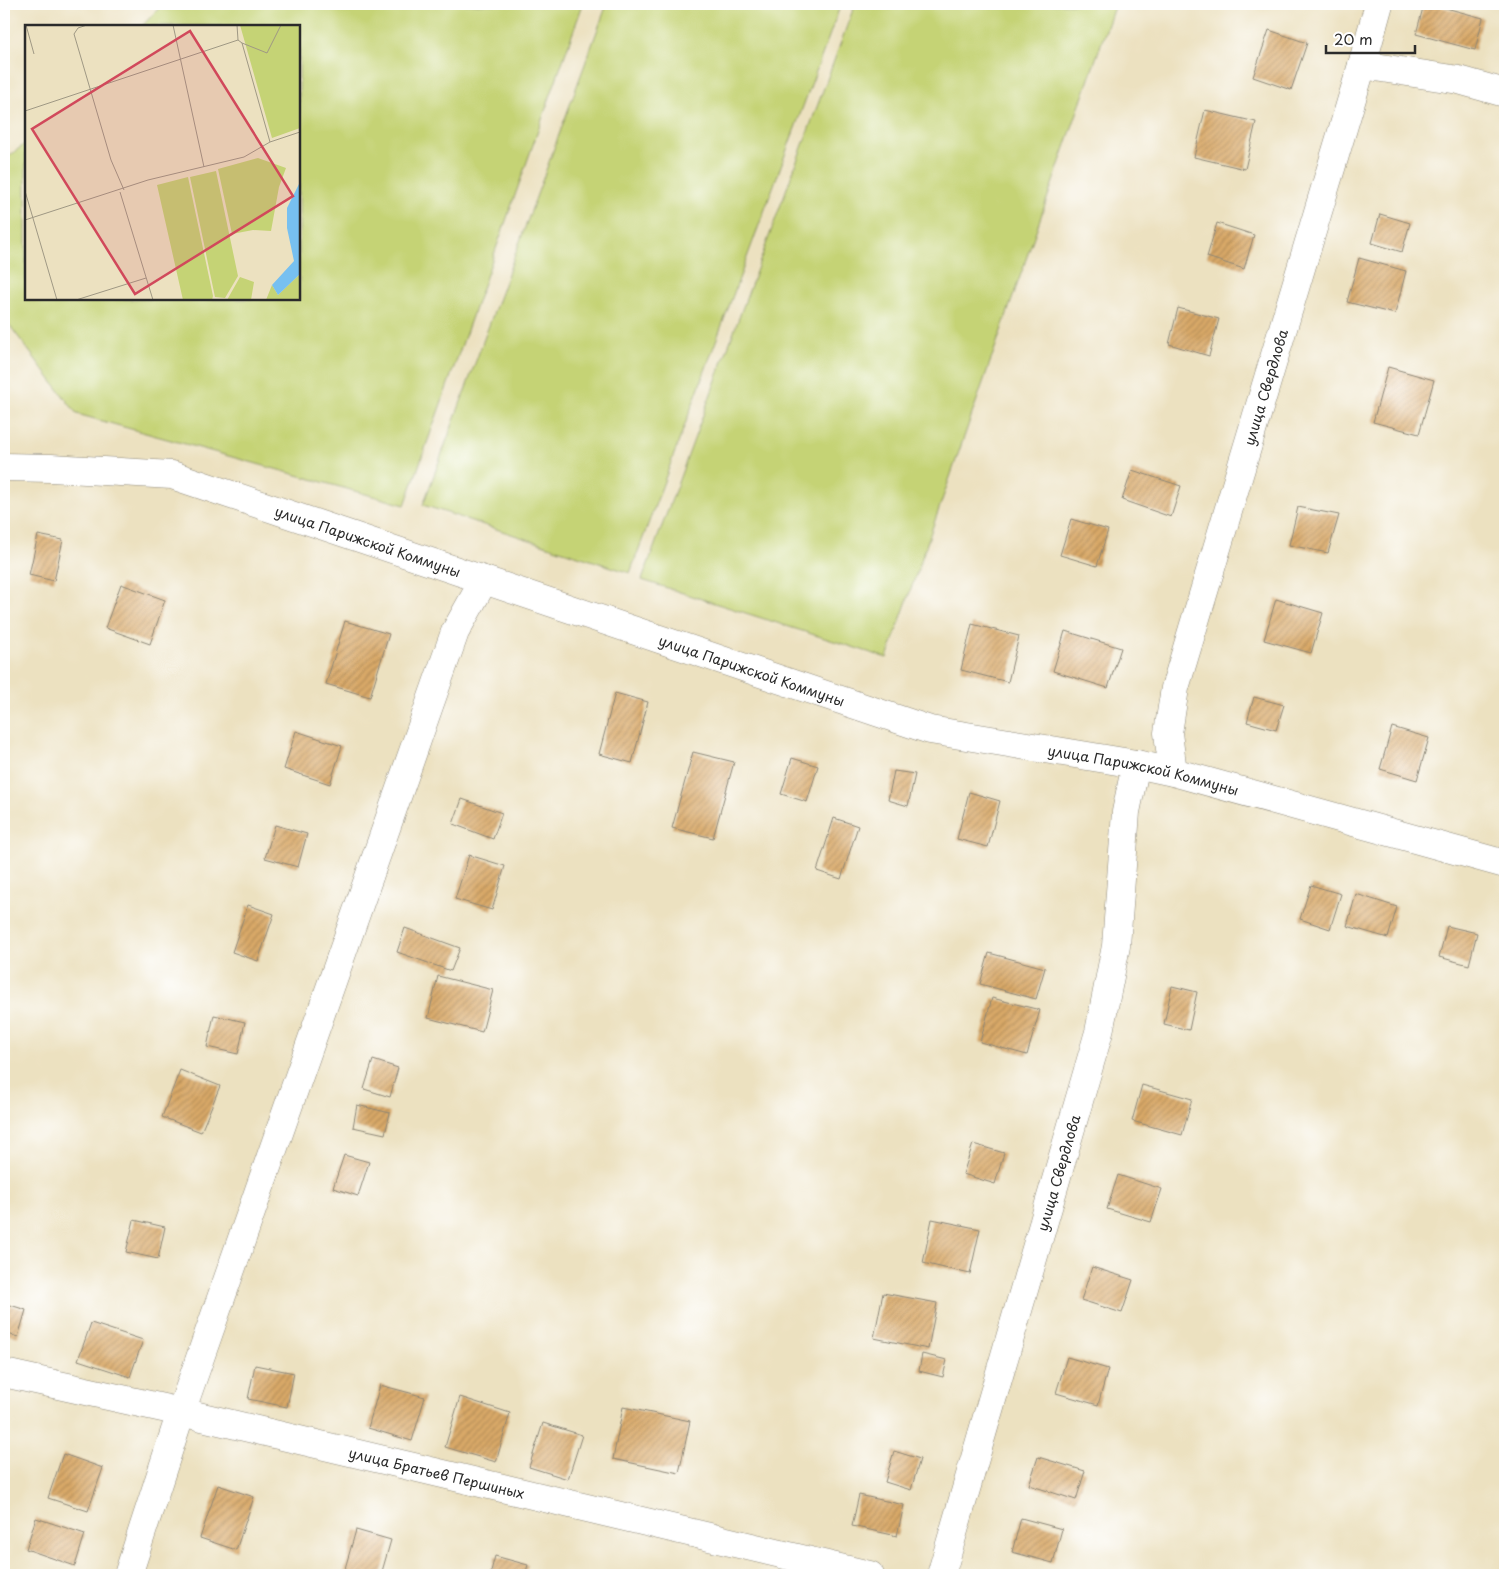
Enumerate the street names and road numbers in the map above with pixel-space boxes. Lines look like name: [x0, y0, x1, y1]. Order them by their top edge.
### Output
street label: улица Свердлова: [1238, 326, 1293, 448]
street label: улица Парижской Коммуны: [272, 500, 464, 582]
street label: улица Парижской Коммуны: [656, 629, 848, 711]
street label: улица Парижской Коммуны: [1046, 739, 1241, 800]
street label: улица Свердлова: [1031, 1112, 1085, 1233]
street label: улица Братьев Першиных: [347, 1442, 527, 1503]

